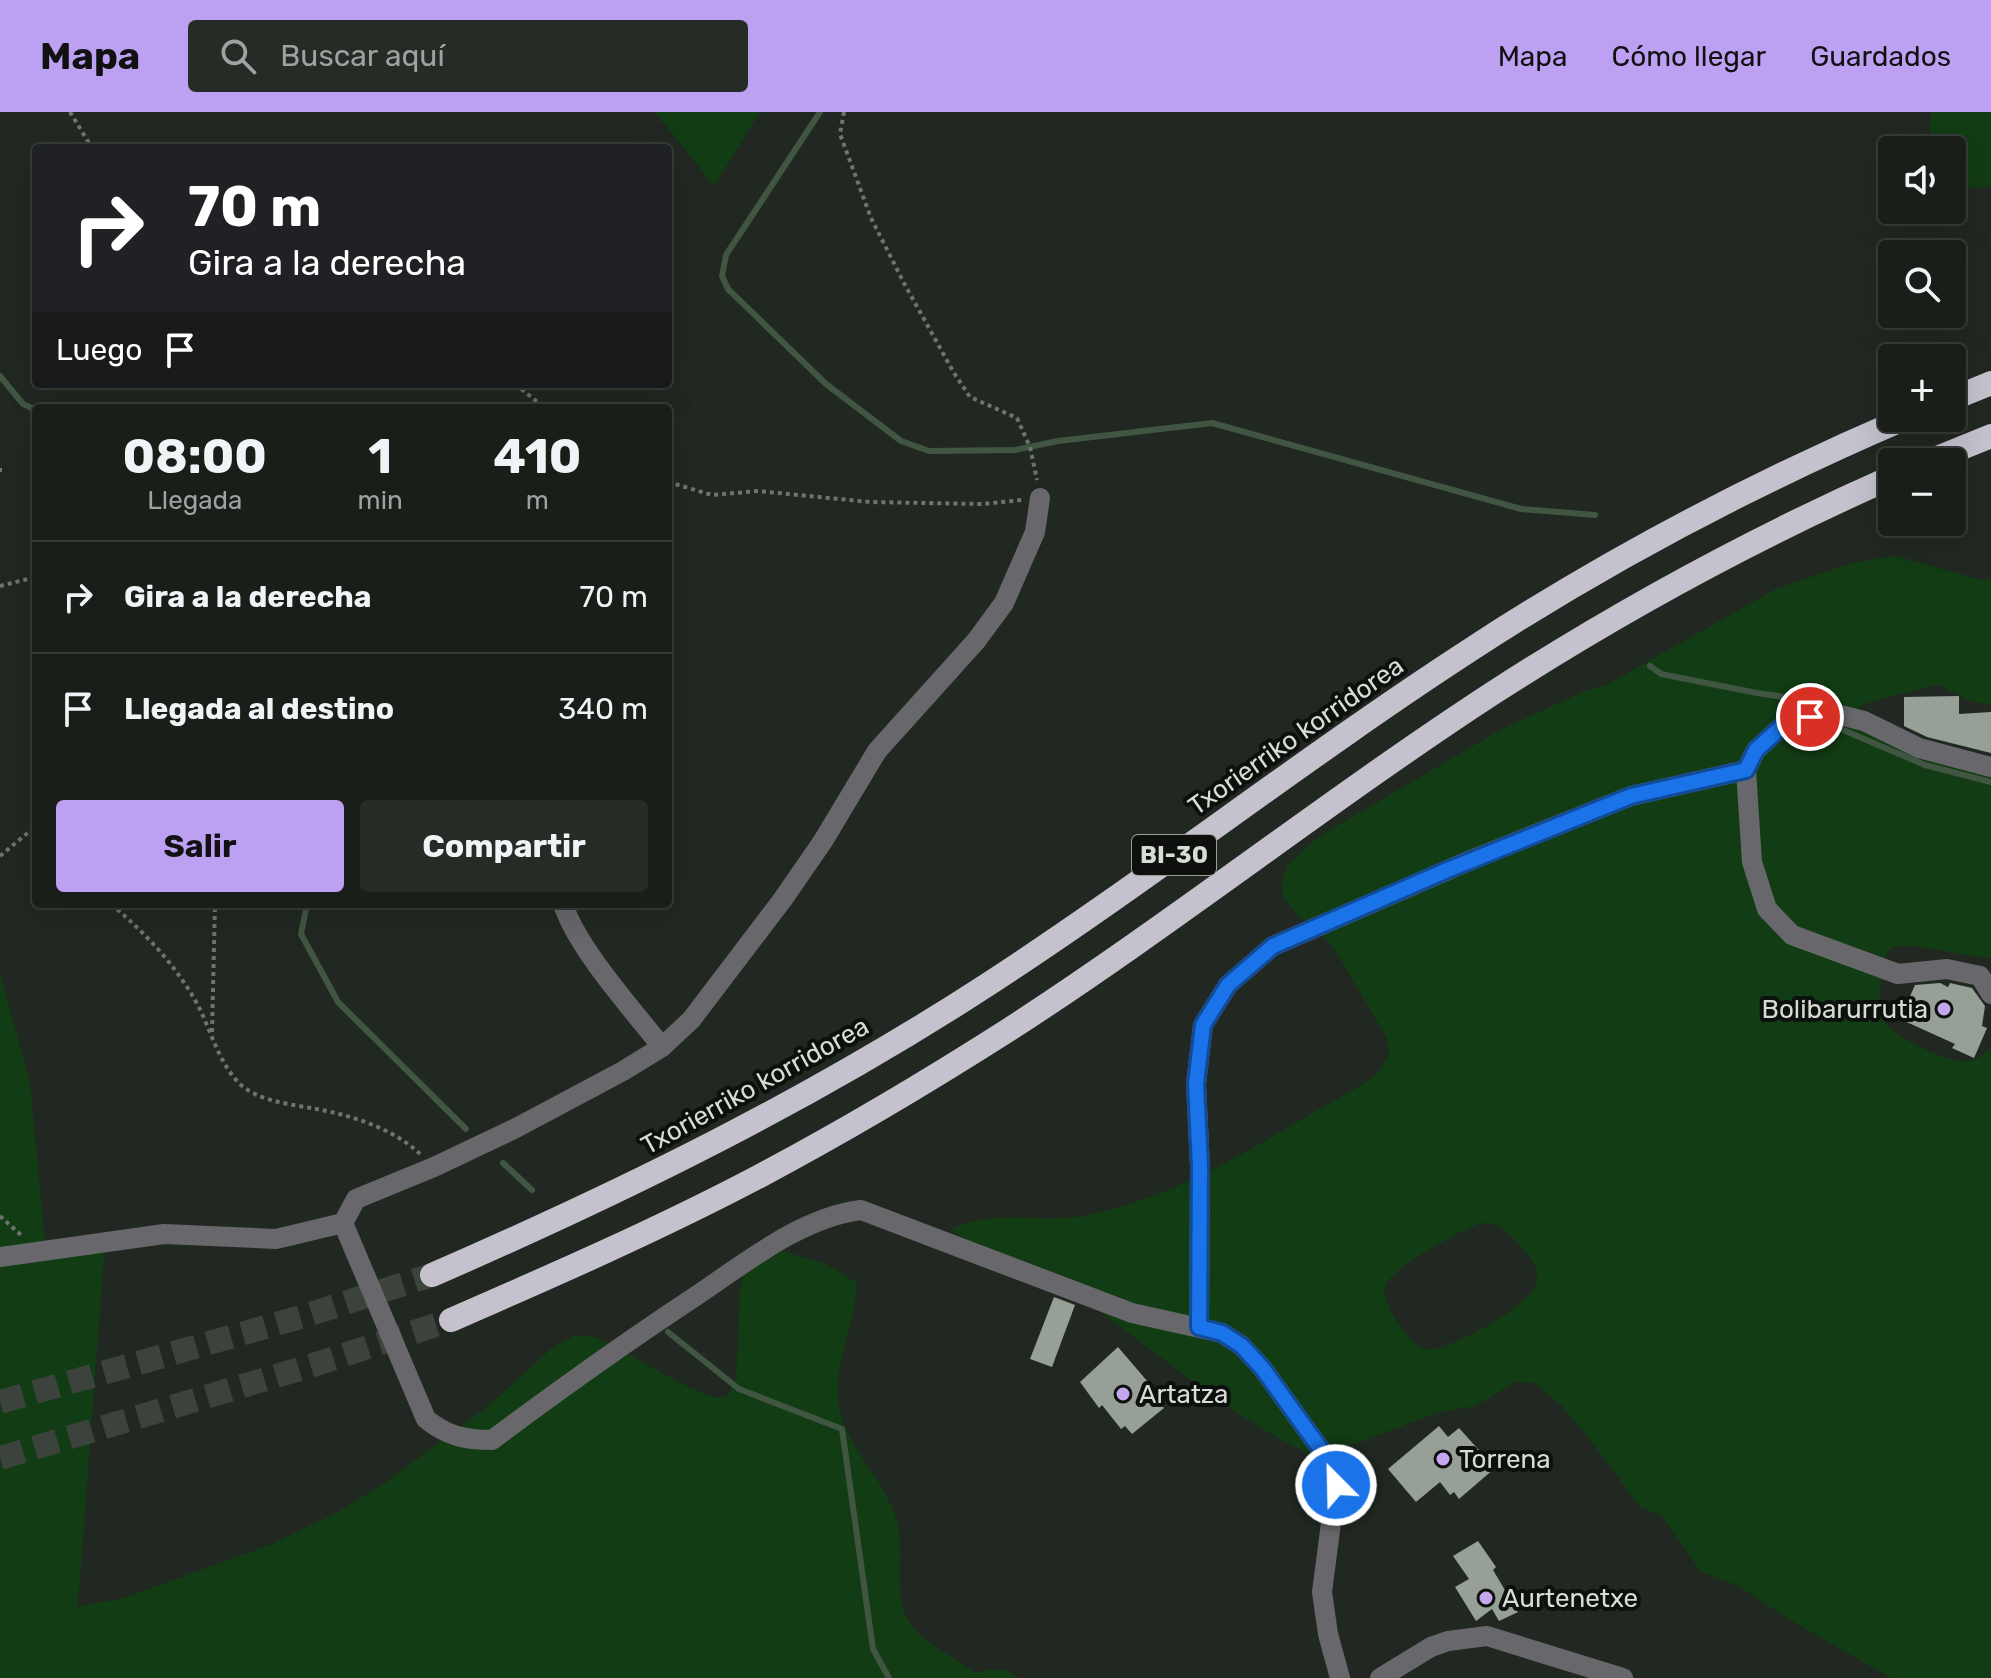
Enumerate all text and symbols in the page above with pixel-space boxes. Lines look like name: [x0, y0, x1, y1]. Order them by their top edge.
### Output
search box: [188, 20, 748, 92]
text: Mapa: [40, 33, 140, 79]
icon: search: [216, 34, 260, 78]
text: Buscar aquí: [280, 38, 445, 74]
text: Mapa: [1498, 40, 1567, 73]
text: Cómo llegar: [1611, 40, 1766, 73]
text: Guardados: [1810, 40, 1951, 73]
map controls: [1878, 136, 1966, 536]
button: sound: [1878, 136, 1966, 224]
text: 70 m: [188, 174, 321, 240]
icon: right: [56, 176, 160, 280]
button: search: [1878, 240, 1966, 328]
text: Gira a la derecha: [188, 241, 466, 284]
icon: arrive: [158, 328, 202, 372]
text: Luego: [56, 332, 142, 368]
button: +: [1878, 344, 1966, 432]
text: 08:00: [123, 428, 267, 485]
text: 1: [368, 428, 392, 485]
text: 410: [493, 428, 581, 485]
button: −: [1878, 448, 1966, 536]
text: Llegada: [147, 485, 242, 516]
text: min: [358, 485, 403, 516]
text: m: [526, 485, 549, 516]
icon: right: [56, 575, 100, 619]
text: Gira a la derecha: [124, 579, 371, 615]
text: 70 m: [580, 579, 648, 615]
street label: Txorierriko korridorea: [1183, 650, 1409, 822]
pin: [1776, 683, 1844, 751]
icon: arrive: [56, 687, 100, 731]
text: Llegada al destino: [124, 691, 394, 727]
text: 340 m: [558, 691, 648, 727]
icon: arrive: [1788, 695, 1832, 739]
button: Salir: [56, 800, 344, 892]
button: Compartir: [360, 800, 648, 892]
road number: BI-30: [1132, 835, 1216, 875]
place label: Bolibarurrutia: [1762, 994, 1928, 1025]
marker: Bolibarurrutia: [1935, 1000, 1953, 1018]
street label: Txorierriko korridorea: [636, 1011, 874, 1161]
place label: Artatza: [1139, 1379, 1228, 1410]
marker: Artatza: [1114, 1385, 1132, 1403]
position arrow: [1294, 1443, 1378, 1527]
place label: Torrena: [1459, 1444, 1551, 1475]
marker: Torrena: [1434, 1450, 1452, 1468]
place label: Aurtenetxe: [1502, 1583, 1638, 1614]
marker: Aurtenetxe: [1477, 1589, 1495, 1607]

